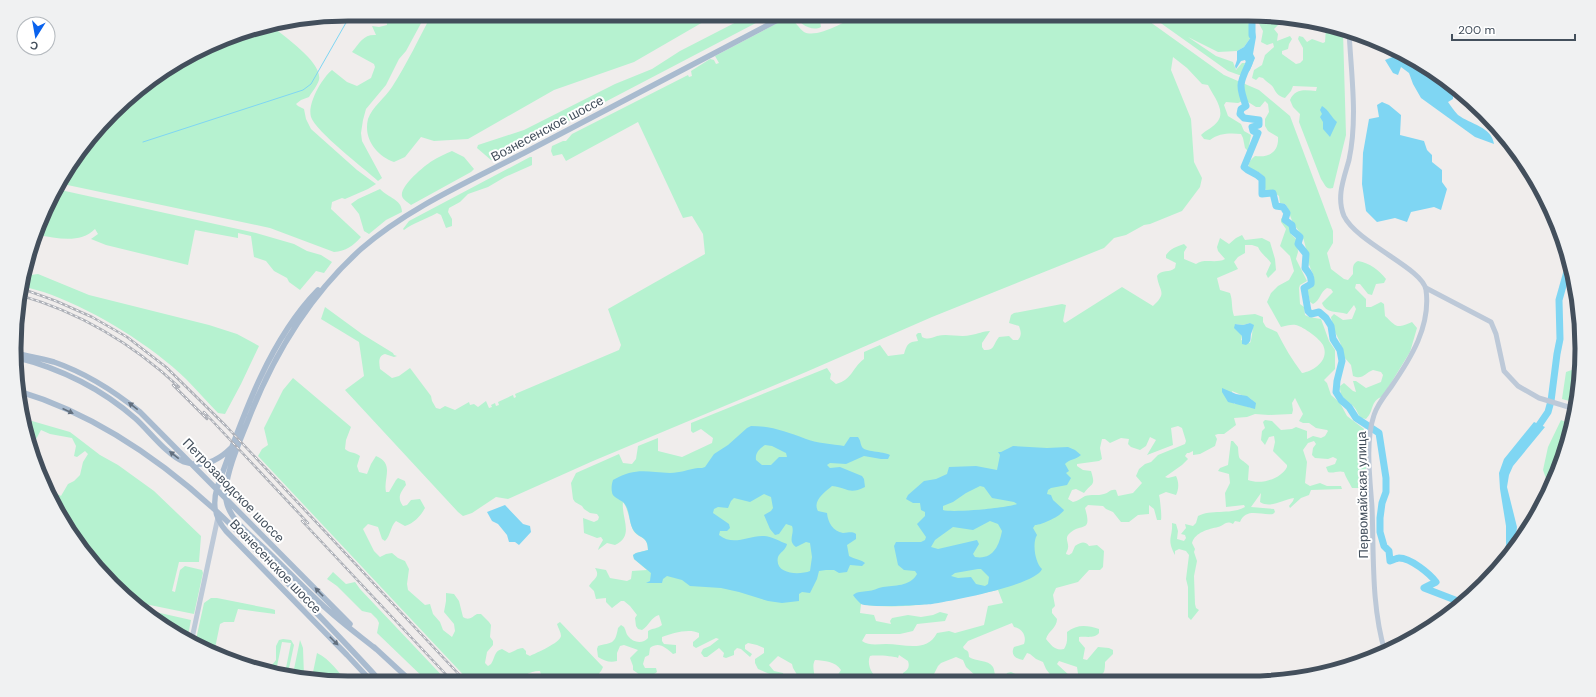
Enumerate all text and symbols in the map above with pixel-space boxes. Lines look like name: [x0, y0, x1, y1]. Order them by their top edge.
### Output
north arrow: [16, 16, 56, 56]
scale bar: [1452, 16, 1575, 42]
text: 200 m: [1458, 22, 1495, 38]
text: С: [29, 38, 39, 53]
street label: Вознесенское шоссе: [488, 92, 606, 165]
one-way arrow: [128, 402, 139, 410]
one-way arrow: [62, 408, 74, 414]
street label: Первомайская улица: [1353, 431, 1372, 559]
street label: Петрозаводское шоссе: [179, 434, 288, 546]
one-way arrow: [168, 451, 179, 459]
street label: Вознесенское шоссе: [226, 515, 325, 617]
one-way arrow: [314, 587, 324, 597]
one-way arrow: [329, 637, 339, 646]

